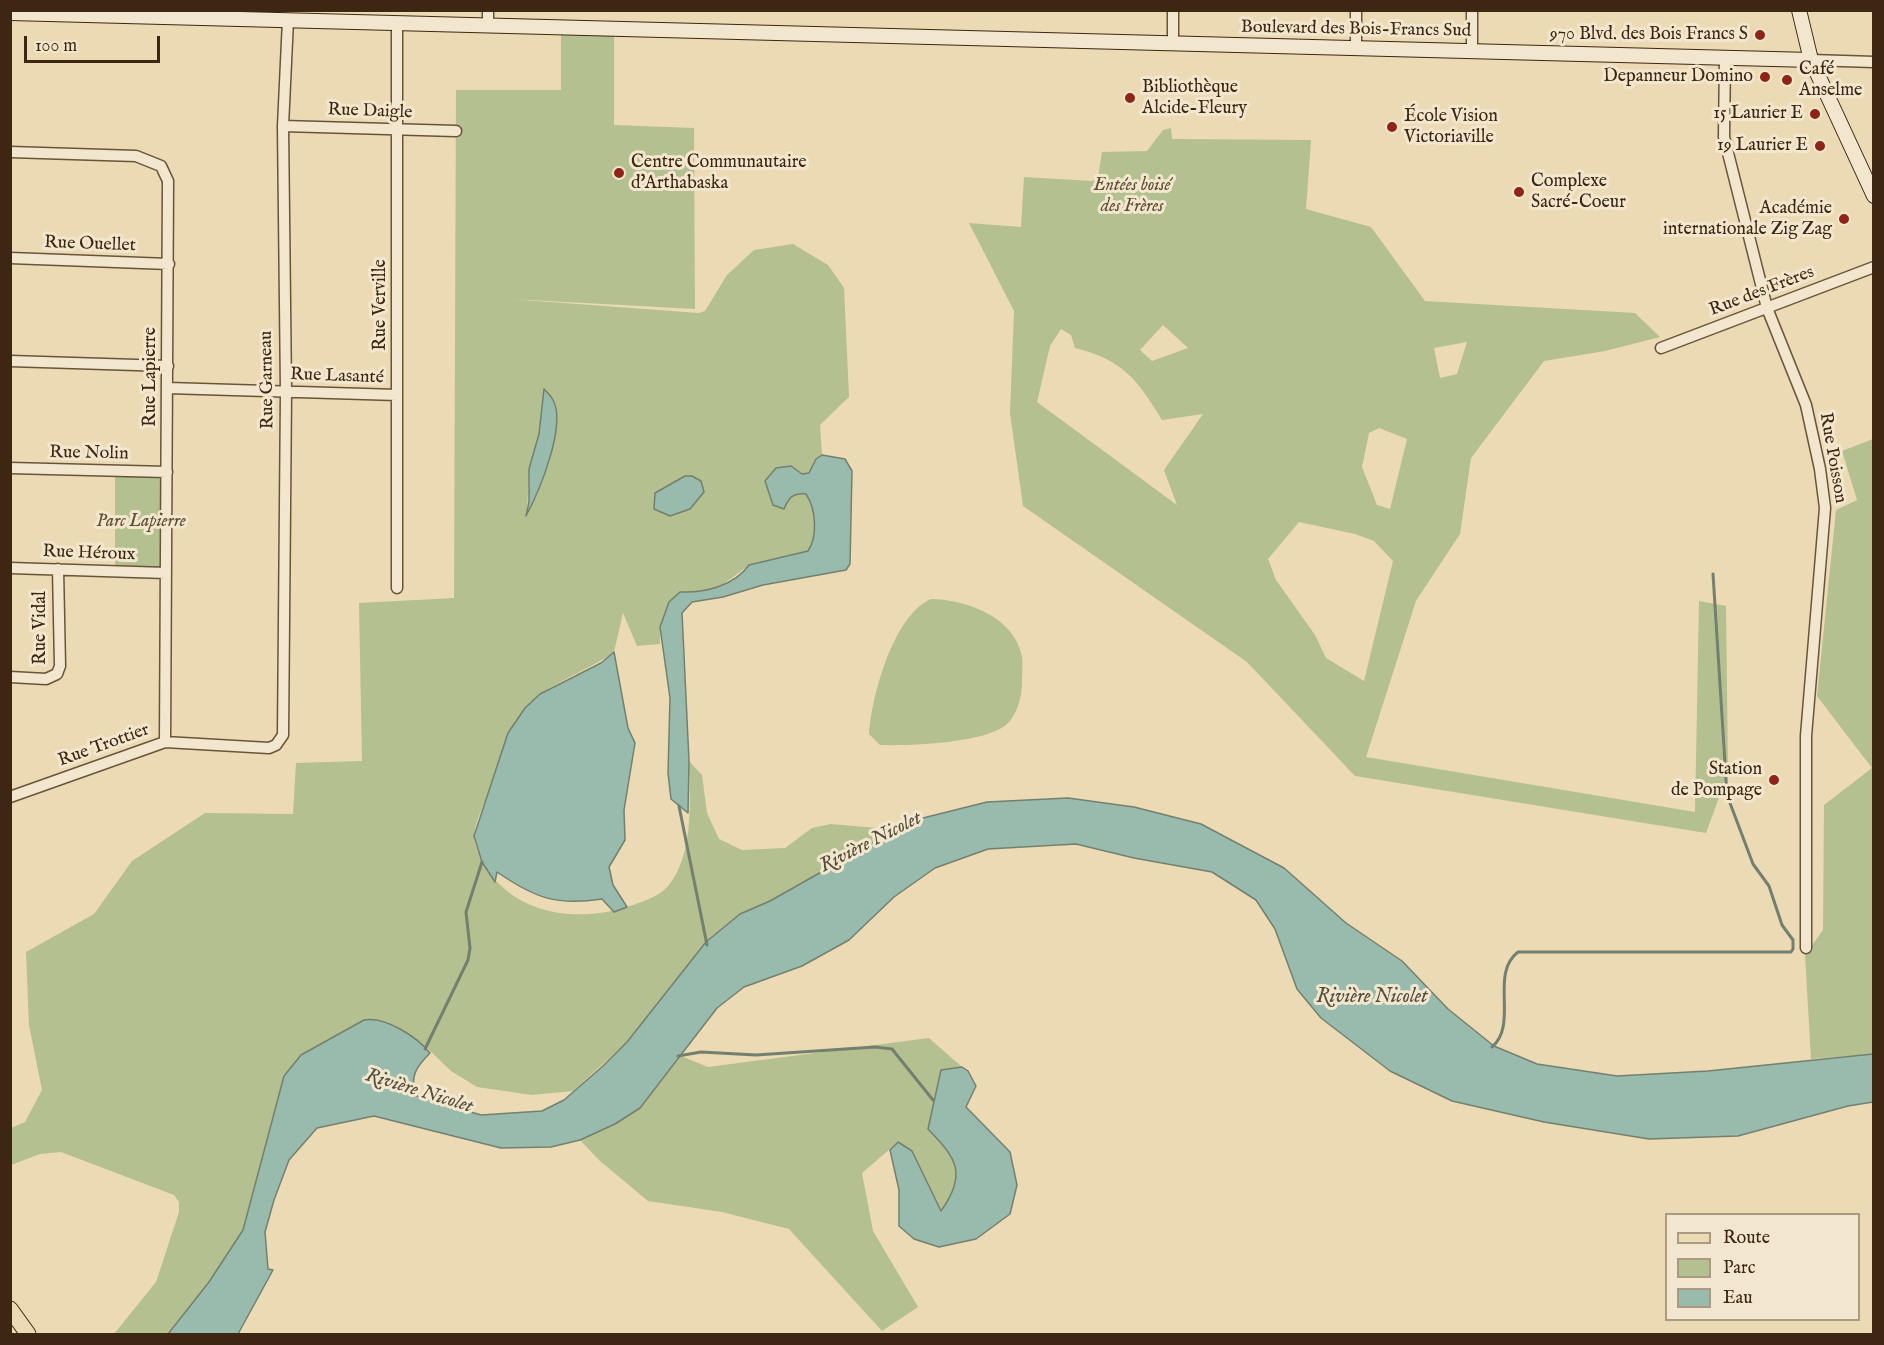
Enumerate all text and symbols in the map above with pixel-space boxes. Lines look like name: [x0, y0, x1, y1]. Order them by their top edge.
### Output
street label: Boulevard des Bois-Francs Sud: [1241, 17, 1471, 43]
scale bar: [27, 24, 164, 62]
place label: 970 Blvd. des Bois Francs S: [1550, 24, 1748, 46]
marker: 970 Blvd. des Bois Francs S: [1753, 28, 1767, 42]
text: 100 m: [35, 35, 77, 58]
place label: Café Anselme: [1799, 59, 1862, 101]
place label: Depanneur Domino: [1603, 66, 1753, 88]
marker: Depanneur Domino: [1758, 70, 1772, 84]
marker: Café Anselme: [1780, 73, 1794, 87]
place label: Bibliothèque Alcide-Fleury: [1142, 77, 1247, 119]
marker: Bibliothèque Alcide-Fleury: [1123, 91, 1137, 105]
street label: Rue Daigle: [327, 100, 413, 124]
place label: 15 Laurier E: [1713, 103, 1803, 125]
place label: École Vision Victoriaville: [1404, 106, 1498, 148]
marker: 15 Laurier E: [1808, 107, 1822, 121]
marker: École Vision Victoriaville: [1385, 120, 1399, 134]
place label: 19 Laurier E: [1717, 135, 1808, 157]
marker: 19 Laurier E: [1813, 139, 1827, 153]
place label: Centre Communautaire d'Arthabaska: [631, 152, 807, 195]
marker: Centre Communautaire d'Arthabaska: [612, 166, 626, 180]
place label: Complexe Sacré-Coeur: [1531, 171, 1626, 213]
park label: Entées boisé des Frères: [1093, 175, 1171, 218]
marker: Complexe Sacré-Coeur: [1512, 185, 1526, 199]
place label: Académie internationale Zig Zag: [1663, 198, 1832, 240]
marker: Académie internationale Zig Zag: [1837, 212, 1851, 226]
street label: Rue Ouellet: [44, 233, 136, 257]
street label: Rue Verville: [370, 259, 392, 351]
street label: Rue des Frères: [1707, 262, 1817, 322]
street label: Rue Lapierre: [140, 327, 162, 427]
street label: Rue Garneau: [256, 330, 280, 430]
street label: Rue Lasanté: [290, 365, 384, 389]
street label: Rue Poisson: [1813, 411, 1851, 505]
street label: Rue Nolin: [49, 443, 129, 465]
park label: Parc Lapierre: [96, 511, 186, 533]
street label: Rue Héroux: [42, 542, 136, 566]
street label: Rue Vidal: [30, 591, 52, 665]
street label: Rue Trottier: [56, 720, 152, 772]
place label: Station de Pompage: [1671, 759, 1762, 802]
marker: Station de Pompage: [1767, 773, 1781, 787]
water label: Rivière Nicolet: [816, 807, 926, 879]
water label: Rivière Nicolet: [1316, 986, 1428, 1010]
water label: Rivière Nicolet: [362, 1064, 476, 1120]
legend: [1665, 1213, 1860, 1321]
text: Route: [1723, 1227, 1770, 1250]
text: Parc: [1723, 1257, 1755, 1280]
text: Eau: [1723, 1287, 1753, 1310]

